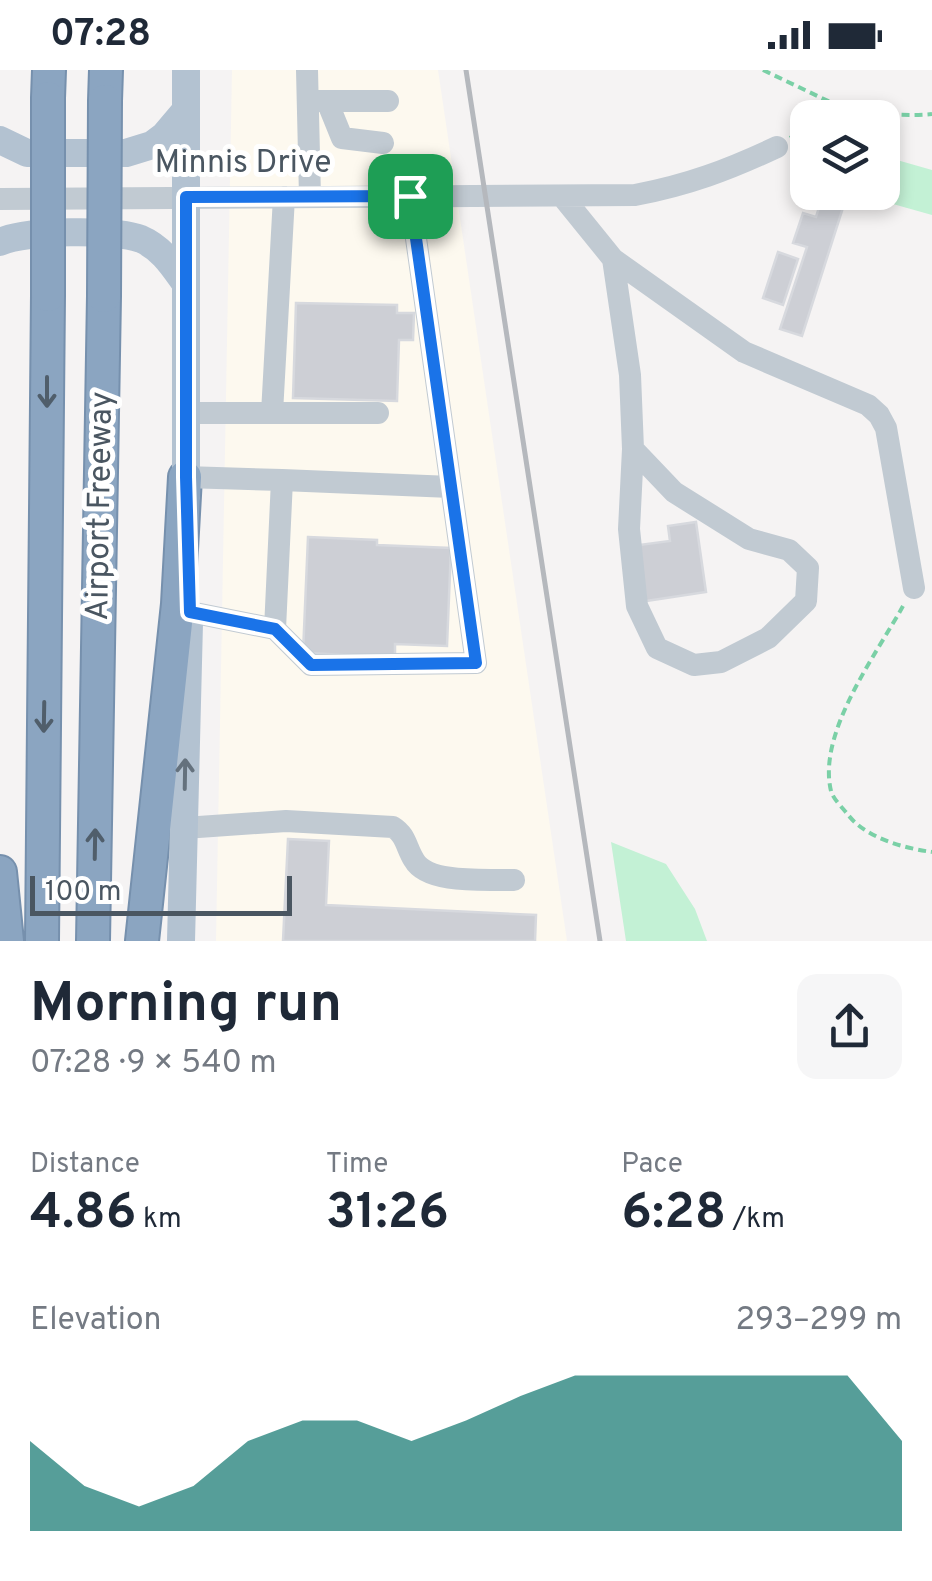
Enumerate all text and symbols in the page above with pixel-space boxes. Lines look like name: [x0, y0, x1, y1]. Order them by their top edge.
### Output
text: 07:28: [50, 11, 151, 60]
map controls: [790, 100, 900, 210]
button: layers: [790, 100, 900, 210]
street label: Minnis Drive: [155, 144, 331, 184]
pin: [368, 154, 453, 239]
icon: arrive: [383, 169, 438, 224]
one-way arrow: [38, 376, 56, 408]
street label: Airport Freeway: [79, 391, 123, 621]
one-way arrow: [35, 701, 54, 733]
one-way arrow: [176, 758, 195, 790]
one-way arrow: [86, 828, 104, 860]
scale bar: [30, 871, 292, 916]
text: 100 m: [45, 875, 121, 911]
text: Morning run: [30, 971, 342, 1041]
button: share: [797, 974, 902, 1079]
text: 07:28 · 9 × 540 m: [30, 1044, 277, 1084]
text: Distance: [30, 1147, 140, 1183]
text: Time: [326, 1147, 388, 1183]
text: Pace: [621, 1147, 683, 1183]
text: 4.86: [30, 1183, 136, 1246]
text: 31:26: [326, 1183, 449, 1246]
text: 6:28: [621, 1183, 726, 1246]
text: km: [136, 1202, 182, 1238]
text: /km: [726, 1202, 785, 1238]
text: Elevation: [30, 1301, 162, 1341]
text: 293–299 m: [735, 1301, 902, 1341]

